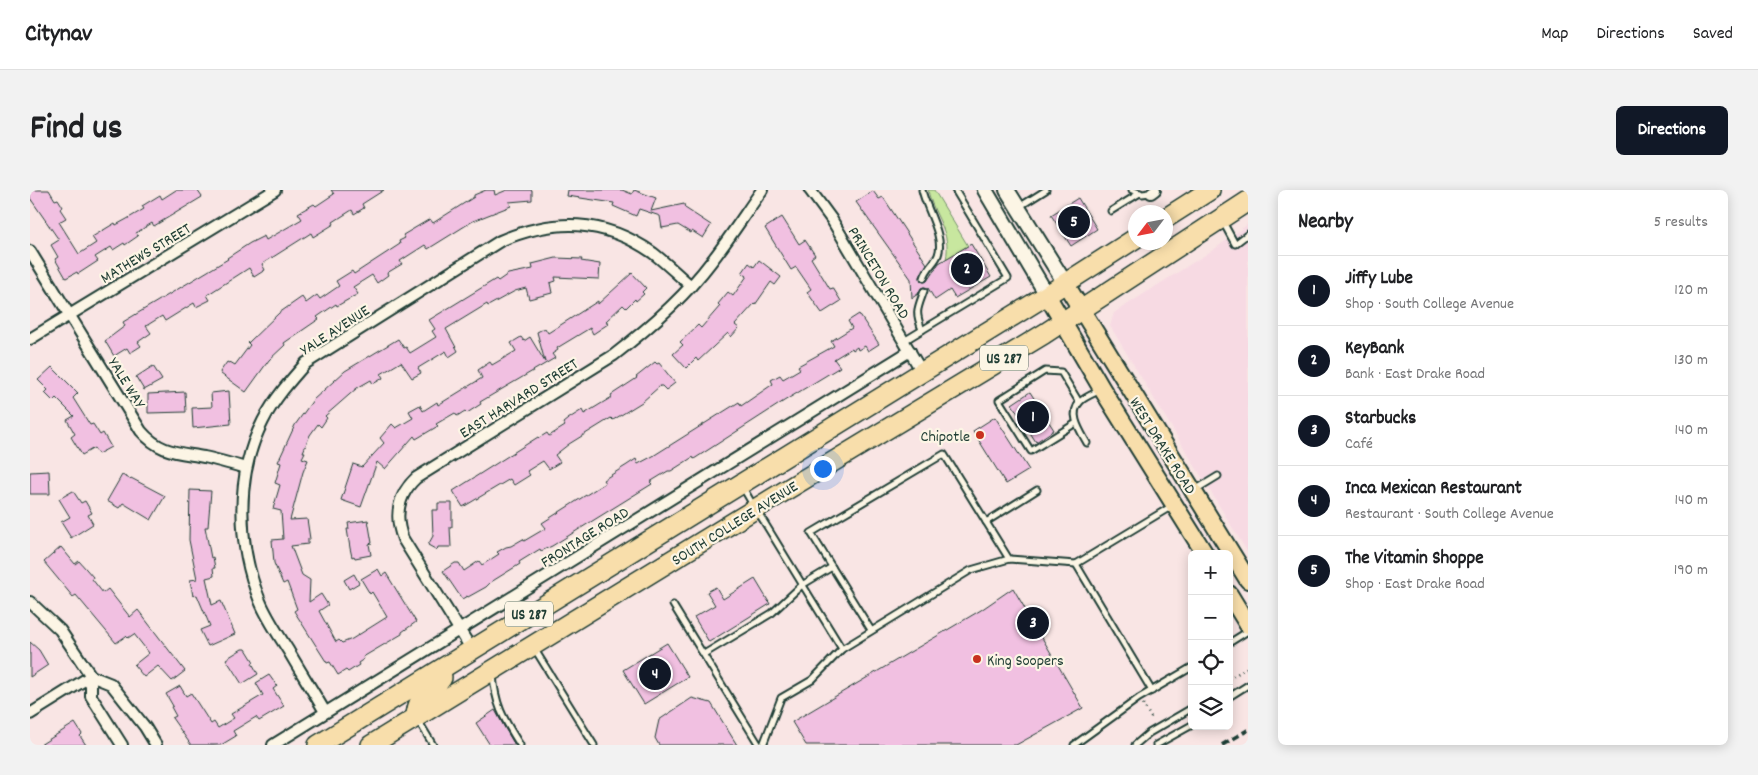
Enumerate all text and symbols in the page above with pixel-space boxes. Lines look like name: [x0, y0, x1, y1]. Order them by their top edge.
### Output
text: Citynav: [25, 18, 92, 52]
text: Map: [1541, 22, 1568, 47]
text: Directions: [1596, 22, 1665, 47]
text: Saved: [1693, 22, 1733, 47]
text: Find us: [30, 105, 122, 155]
button: Directions: [1616, 106, 1728, 155]
pin: 5: [1058, 203, 1090, 241]
north arrow: [1128, 205, 1173, 250]
text: Nearby: [1298, 208, 1353, 238]
text: 5 results: [1654, 211, 1708, 234]
street label: MATHEWS STREET: [97, 218, 196, 290]
street label: PRINCETON ROAD: [841, 223, 915, 324]
pin: 2: [951, 250, 983, 288]
text: Jiffy Lube: [1345, 266, 1413, 293]
text: 1: [1312, 279, 1316, 302]
text: 120 m: [1674, 279, 1708, 302]
text: Shop · South College Avenue: [1345, 293, 1514, 316]
street label: YALE AVENUE: [296, 300, 375, 362]
text: KeyBank: [1345, 336, 1404, 363]
road number: US 287: [980, 346, 1028, 370]
text: 2: [1311, 349, 1318, 372]
text: 130 m: [1674, 349, 1708, 372]
street label: EAST HARVARD STREET: [455, 353, 584, 445]
street label: YALE WAY: [101, 354, 151, 414]
text: Bank · East Drake Road: [1345, 363, 1485, 386]
street label: WEST DRAKE ROAD: [1123, 393, 1201, 499]
pin: 1: [1017, 398, 1049, 436]
text: Starbucks: [1345, 406, 1416, 433]
text: 3: [1310, 419, 1318, 442]
text: 140 m: [1674, 419, 1708, 442]
place label: Chipotle: [921, 426, 970, 449]
marker: Chipotle: [974, 429, 986, 441]
text: Café: [1345, 433, 1373, 456]
your location: [810, 456, 836, 482]
street label: SOUTH COLLEGE AVENUE: [668, 475, 804, 572]
text: Inca Mexican Restaurant: [1345, 476, 1522, 503]
text: 4: [1311, 489, 1317, 512]
text: 140 m: [1674, 489, 1708, 512]
street label: FRONTAGE ROAD: [537, 502, 634, 574]
text: Restaurant · South College Avenue: [1345, 503, 1554, 526]
text: The Vitamin Shoppe: [1345, 546, 1484, 573]
map controls: [1188, 550, 1233, 730]
button: +: [1188, 550, 1233, 595]
text: 5: [1310, 559, 1318, 582]
text: 190 m: [1674, 559, 1708, 582]
text: Shop · East Drake Road: [1345, 573, 1485, 596]
button: −: [1188, 595, 1233, 640]
road number: US 287: [505, 602, 553, 626]
pin: 3: [1017, 604, 1049, 642]
button: locate: [1188, 640, 1233, 685]
place label: King Soopers: [987, 650, 1064, 673]
marker: King Soopers: [971, 653, 983, 665]
pin: 4: [639, 655, 671, 693]
button: layers: [1188, 685, 1233, 730]

